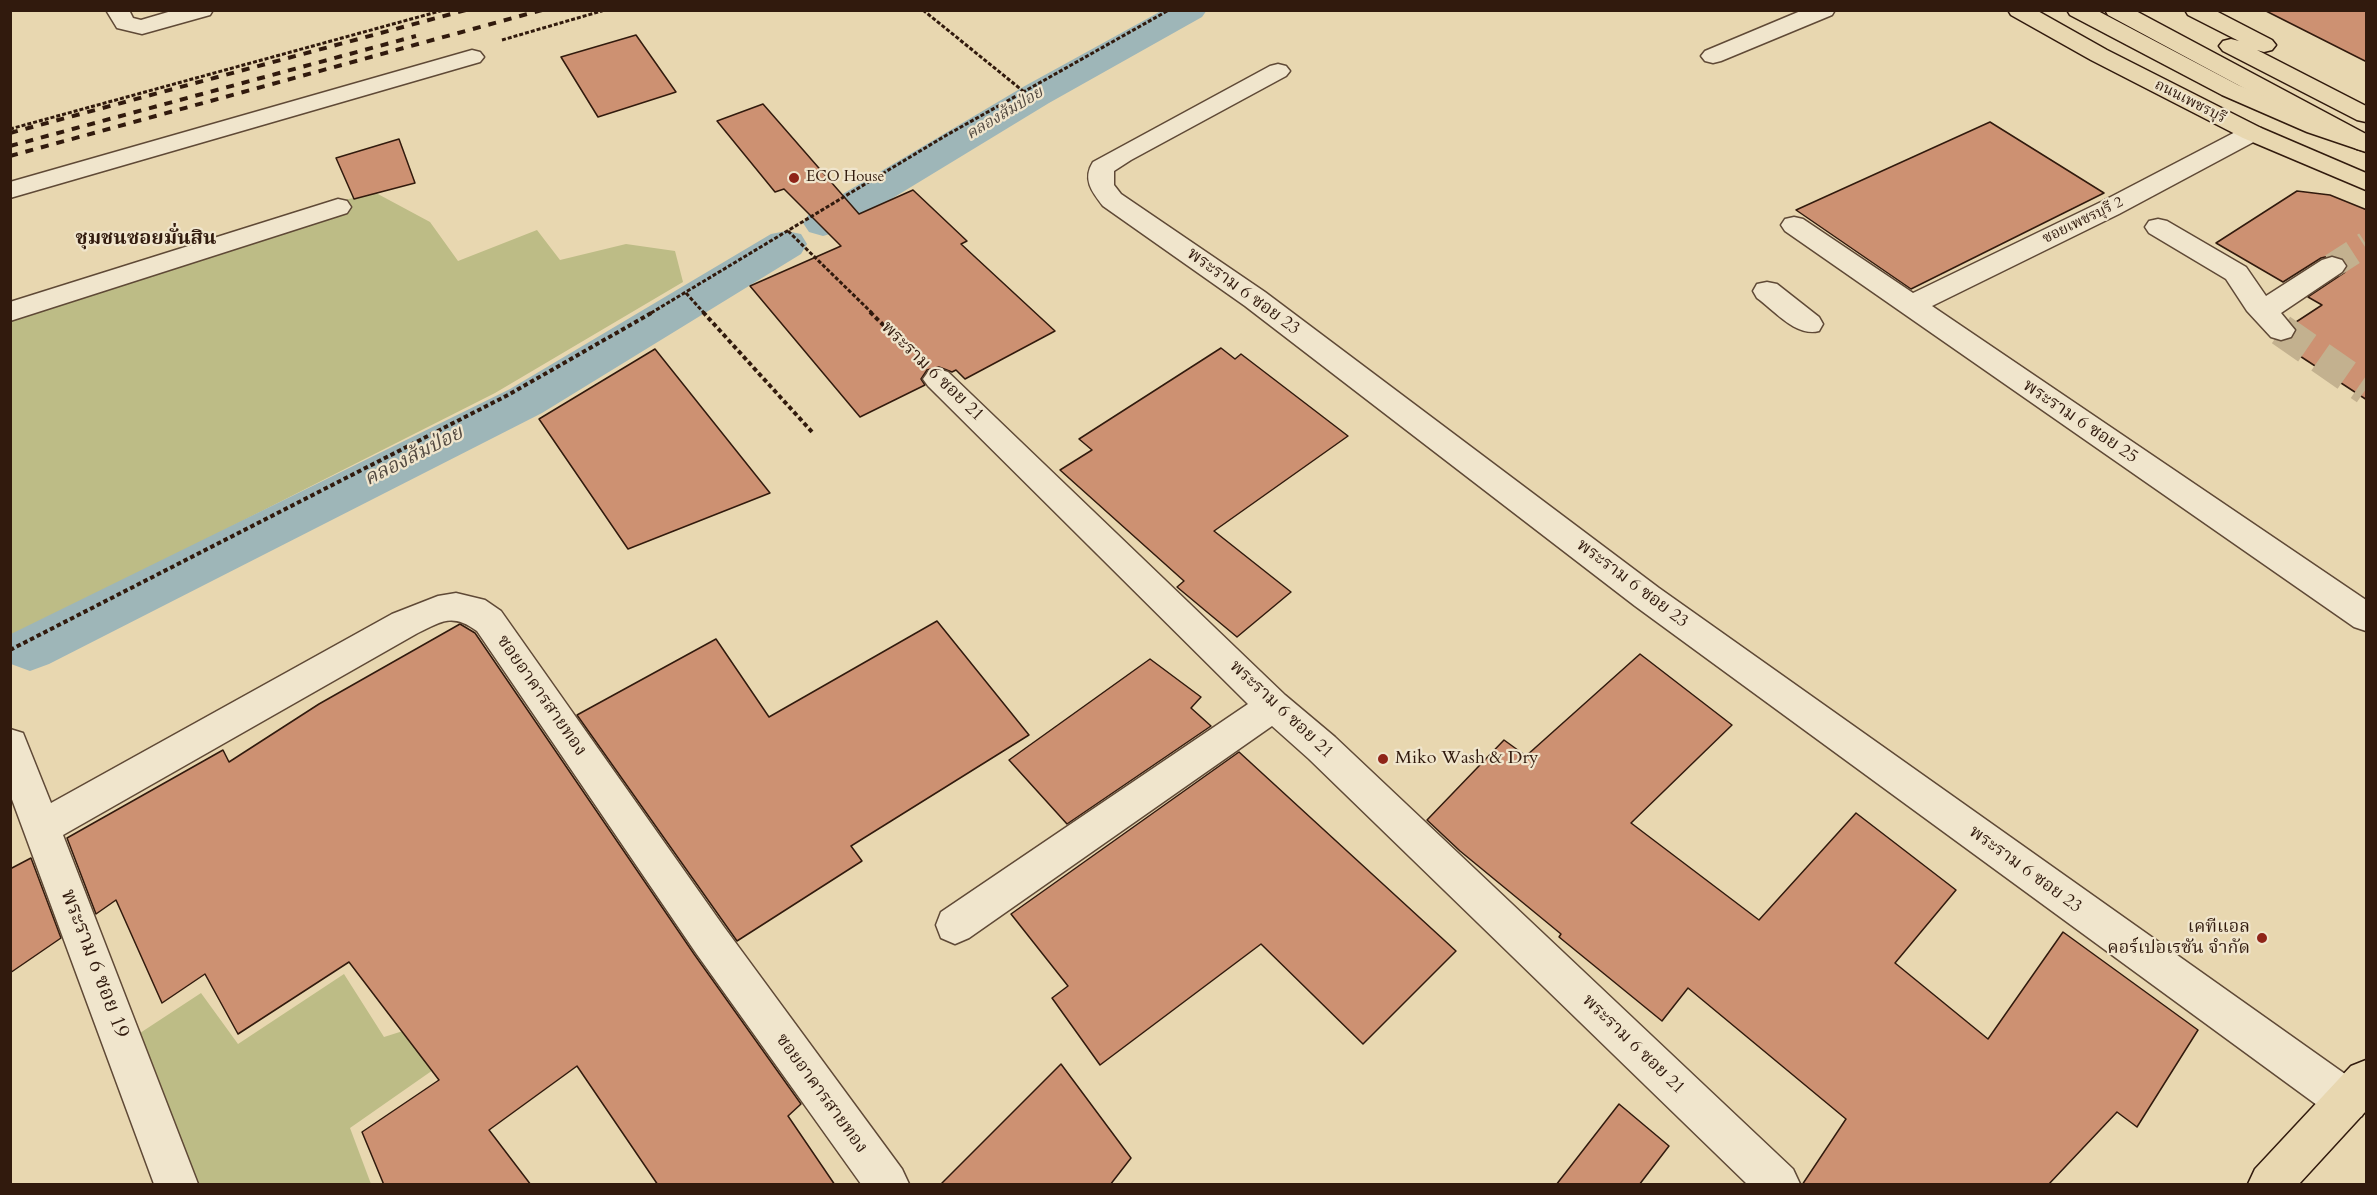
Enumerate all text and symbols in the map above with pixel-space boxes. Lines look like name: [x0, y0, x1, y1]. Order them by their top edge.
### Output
street label: ถนนเพชรบุรี: [2151, 76, 2229, 128]
water label: คลองส้มป่อย: [963, 84, 1047, 144]
place label: ECO House: [806, 169, 884, 187]
marker: ECO House: [787, 171, 801, 185]
street label: ซอยเพชรบุรี 2: [2040, 194, 2126, 248]
district label: ชุมชนซอยมั่นสิน: [76, 227, 216, 251]
street label: พระราม 6 ซอย 23: [1182, 244, 1304, 340]
street label: พระราม 6 ซอย 21: [876, 318, 988, 426]
street label: พระราม 6 ซอย 25: [2018, 375, 2142, 469]
water label: คลองส้มป่อย: [360, 422, 468, 492]
street label: พระราม 6 ซอย 23: [1572, 535, 1692, 633]
street label: ซอยอาคารสายทอง: [491, 631, 591, 761]
street label: พระราม 6 ซอย 21: [1224, 656, 1338, 764]
place label: Miko Wash & Dry: [1395, 748, 1539, 770]
marker: Miko Wash & Dry: [1376, 752, 1390, 766]
street label: พระราม 6 ซอย 23: [1964, 822, 2086, 918]
street label: พระราม 6 ซอย 19: [54, 886, 134, 1042]
place label: เคทีแอล คอร์เปอเรชัน จำกัด: [2107, 917, 2250, 960]
marker: เคทีแอล คอร์เปอเรชัน จำกัด: [2255, 931, 2269, 945]
street label: พระราม 6 ซอย 21: [1577, 991, 1689, 1099]
street label: ซอยอาคารสายทอง: [770, 1030, 872, 1158]

